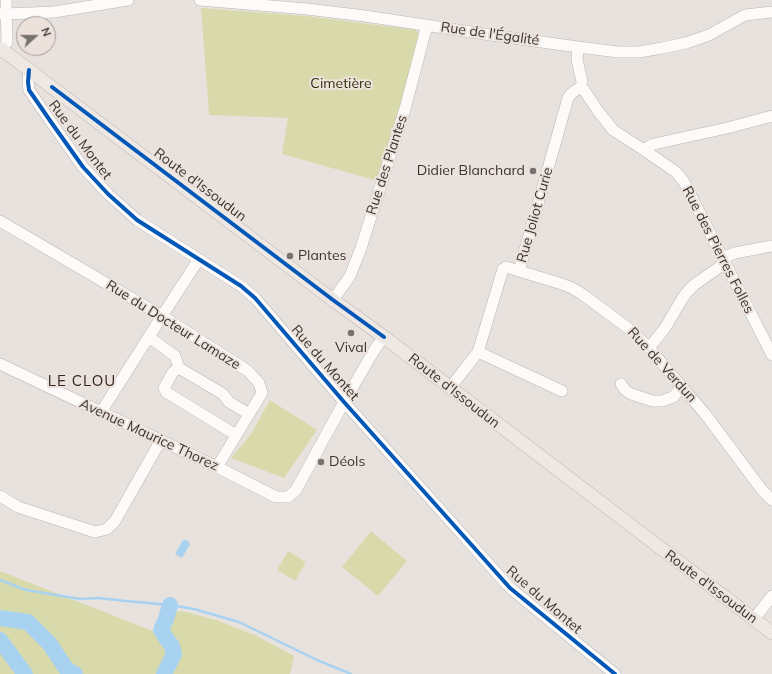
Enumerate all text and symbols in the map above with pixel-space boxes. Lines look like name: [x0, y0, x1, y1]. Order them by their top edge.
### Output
north arrow: [16, 16, 56, 56]
street label: Rue de l'Égalité: [440, 19, 540, 49]
text: N: [38, 26, 54, 38]
park label: Cimetière: [310, 76, 372, 92]
street label: Rue du Montet: [45, 97, 115, 183]
street label: Rue des Plantes: [363, 113, 411, 217]
street label: Route d'Issoudun: [150, 145, 250, 225]
place label: Didier Blanchard: [417, 163, 525, 179]
street label: Rue Joliot Curie: [513, 165, 557, 265]
marker: Didier Blanchard: [528, 166, 538, 176]
street label: Rue des Pierres Folles: [679, 183, 757, 317]
place label: Plantes: [298, 248, 346, 264]
marker: Plantes: [285, 251, 295, 261]
street label: Rue du Docteur Lamaze: [103, 277, 243, 373]
street label: Rue du Montet: [288, 322, 362, 404]
street label: Rue de Verdun: [624, 324, 700, 406]
marker: Vival: [346, 328, 356, 338]
place label: Vival: [335, 340, 367, 356]
street label: Route d'Issoudun: [405, 350, 503, 432]
district label: LE CLOU: [48, 372, 116, 390]
street label: Avenue Maurice Thorez: [77, 395, 221, 475]
place label: Déols: [329, 454, 365, 470]
marker: Déols: [316, 457, 326, 467]
street label: Route d'Issoudun: [661, 547, 761, 627]
street label: Rue du Montet: [503, 563, 585, 637]

